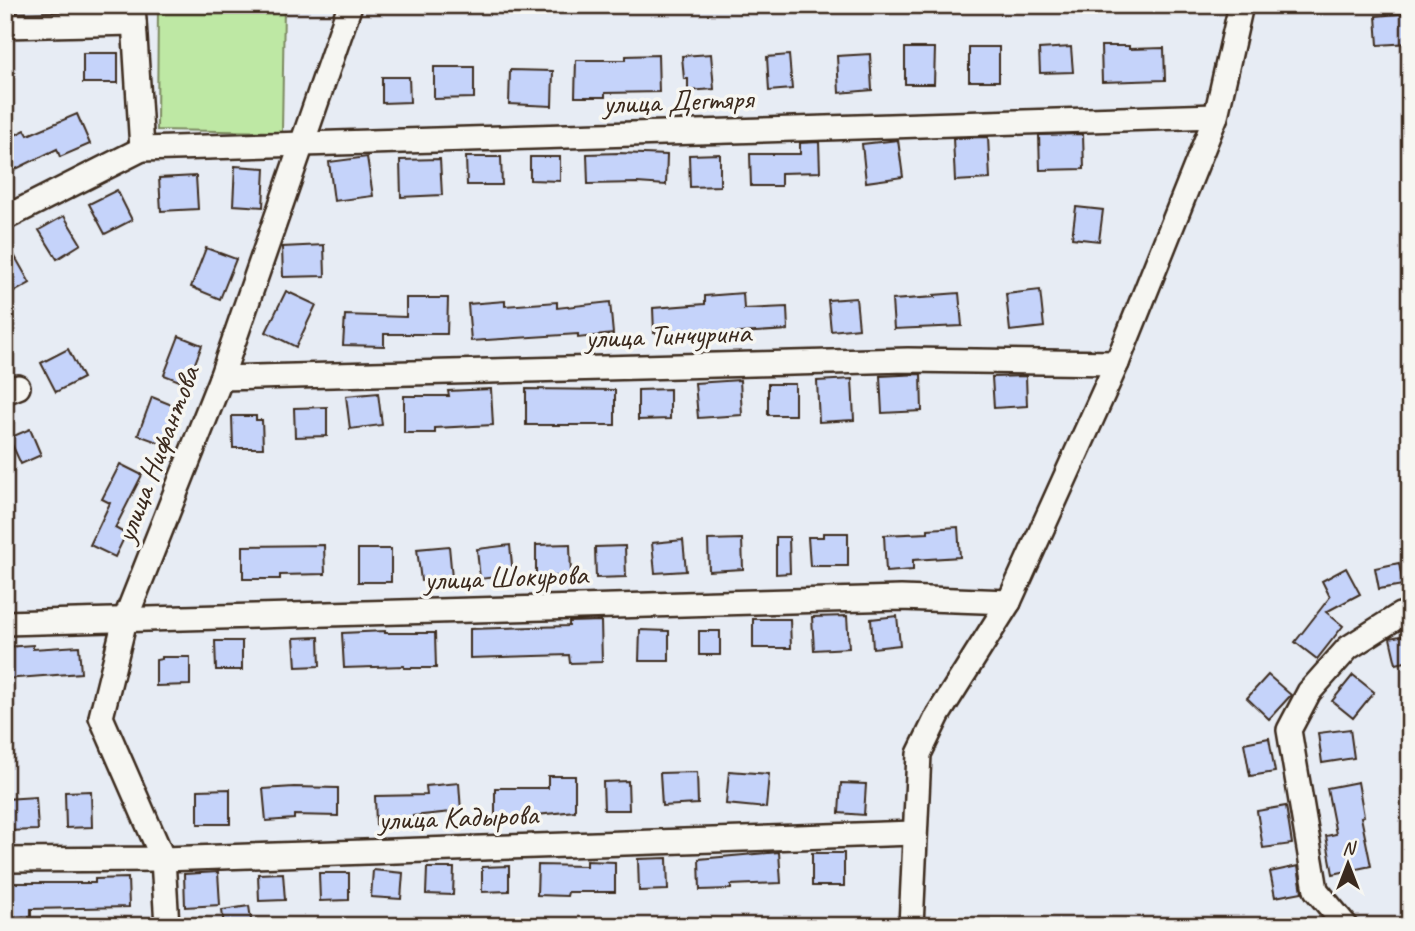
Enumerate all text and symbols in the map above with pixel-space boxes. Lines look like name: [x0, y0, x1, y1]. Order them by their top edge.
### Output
street label: улица Дегтяря: [600, 79, 757, 123]
street label: улица Тинчурина: [582, 313, 753, 357]
street label: улица Нифантова: [105, 359, 209, 549]
street label: улица Шокурова: [422, 555, 590, 599]
street label: улица Кадырова: [375, 795, 541, 839]
north arrow: [1314, 830, 1384, 900]
text: N: [1342, 836, 1357, 860]

